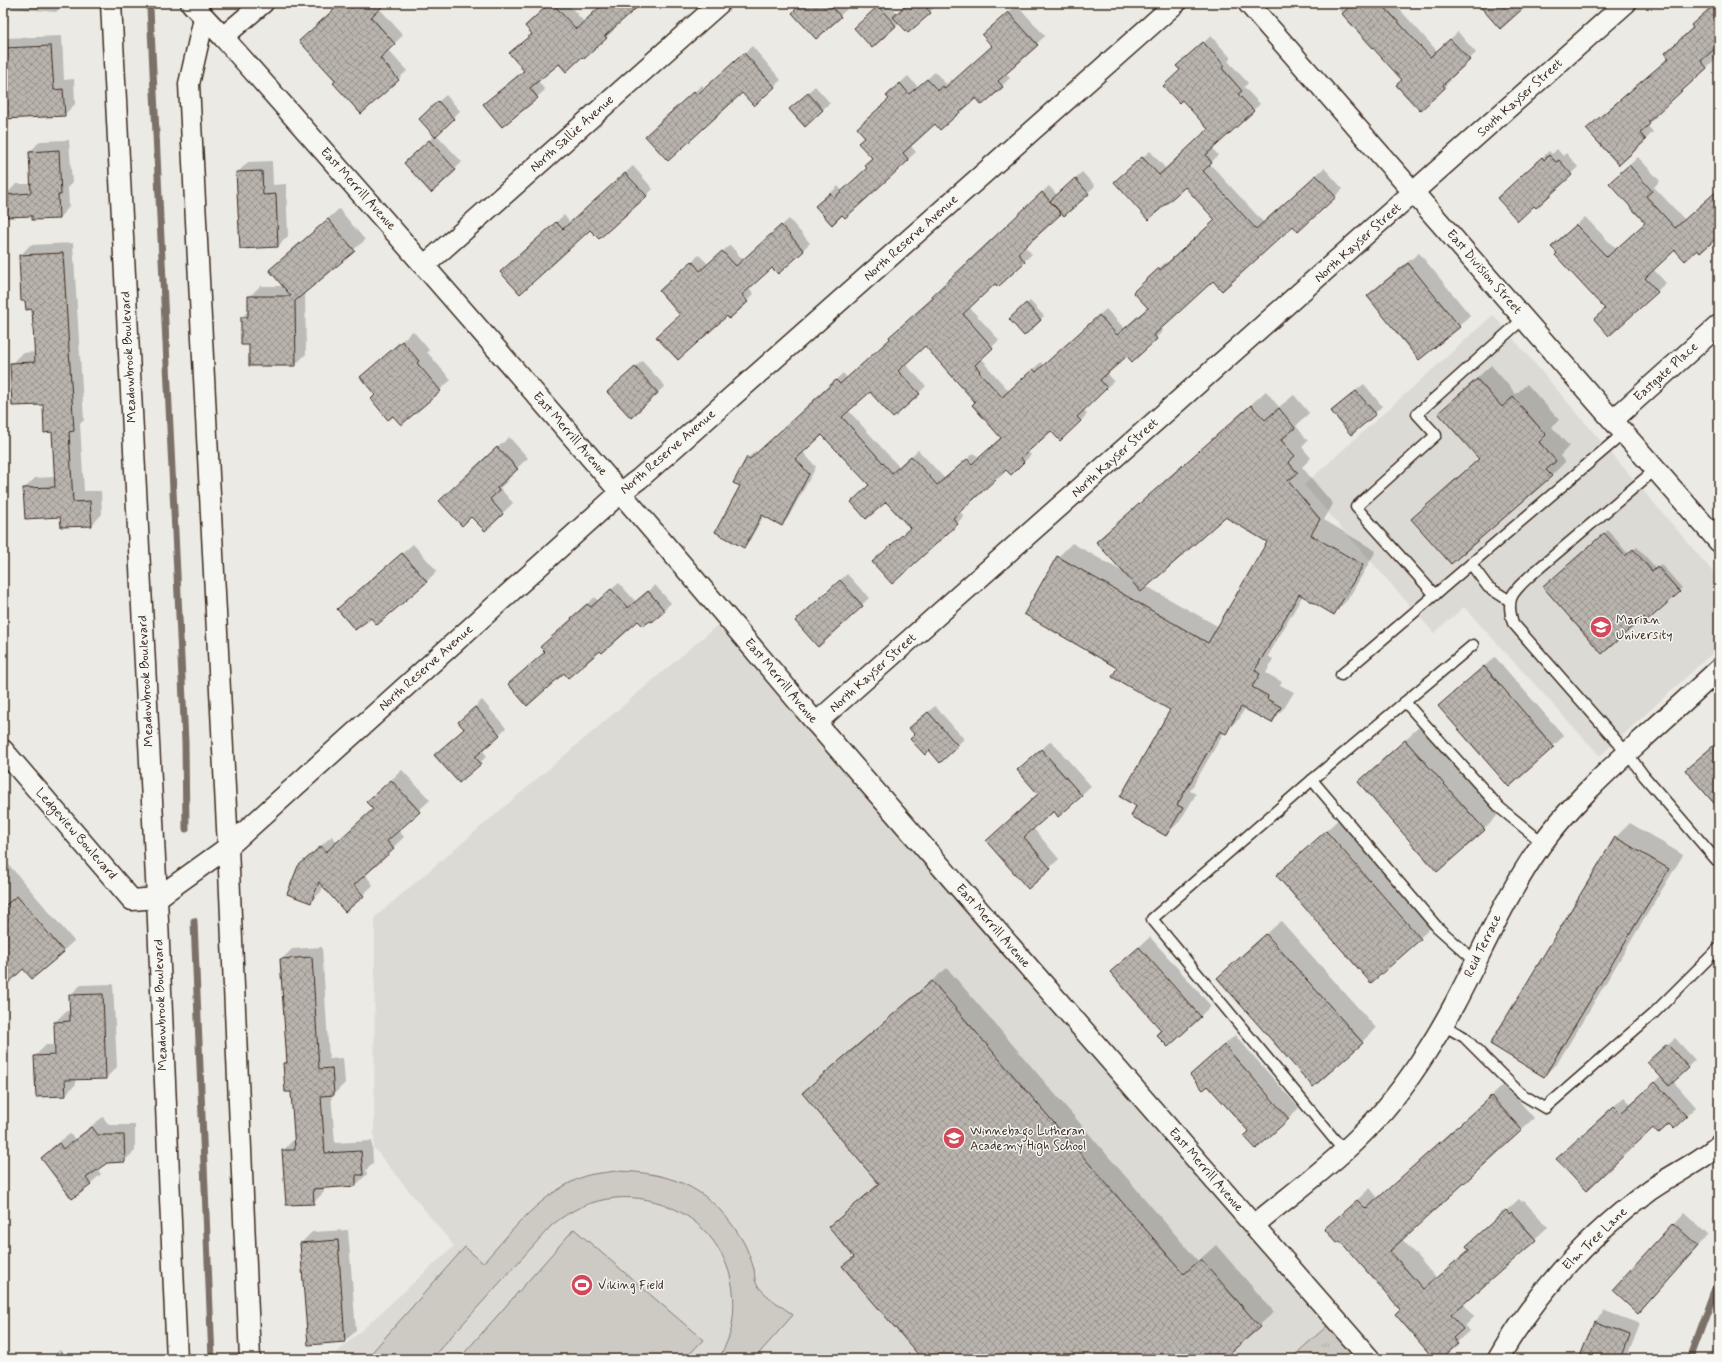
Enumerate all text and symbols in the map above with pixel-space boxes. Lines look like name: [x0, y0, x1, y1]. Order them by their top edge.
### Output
street label: South Kayser Street: [1474, 55, 1566, 141]
street label: North Sallie Avenue: [526, 92, 618, 176]
street label: East Merrill Avenue: [316, 144, 400, 234]
street label: North Reserve Avenue: [860, 191, 962, 285]
street label: North Kayser Street: [1311, 199, 1405, 286]
street label: East Division Street: [1443, 226, 1525, 318]
street label: Meadowbrook Boulevard: [117, 291, 141, 423]
street label: Eastgate Place: [1630, 339, 1702, 405]
street label: East Merrill Avenue: [529, 388, 611, 480]
street label: North Reserve Avenue: [617, 406, 719, 498]
street label: North Kayser Street: [1068, 414, 1162, 501]
place label: Marian University: [1616, 612, 1672, 644]
school or university icon: Marian University: [1588, 614, 1614, 640]
street label: Meadowbrook Boulevard: [134, 615, 158, 747]
street label: North Reserve Avenue: [375, 621, 477, 715]
street label: North Kayser Street: [826, 629, 920, 716]
street label: East Merrill Avenue: [740, 635, 822, 727]
street label: Ledgeview Boulevard: [31, 785, 120, 884]
street label: East Merrill Avenue: [952, 880, 1034, 972]
street label: Reid Terrace: [1460, 912, 1506, 980]
street label: Meadowbrook Boulevard: [150, 939, 172, 1071]
place label: Winnebago Lutheran Academy High School: [970, 1123, 1086, 1156]
street label: East Merrill Avenue: [1165, 1124, 1247, 1216]
school or university icon: Winnebago Lutheran Academy High School: [941, 1125, 967, 1151]
street label: Elm Tree Lane: [1559, 1204, 1631, 1274]
sports icon: Viking Field: [569, 1272, 595, 1298]
place label: Viking Field: [598, 1277, 664, 1294]

